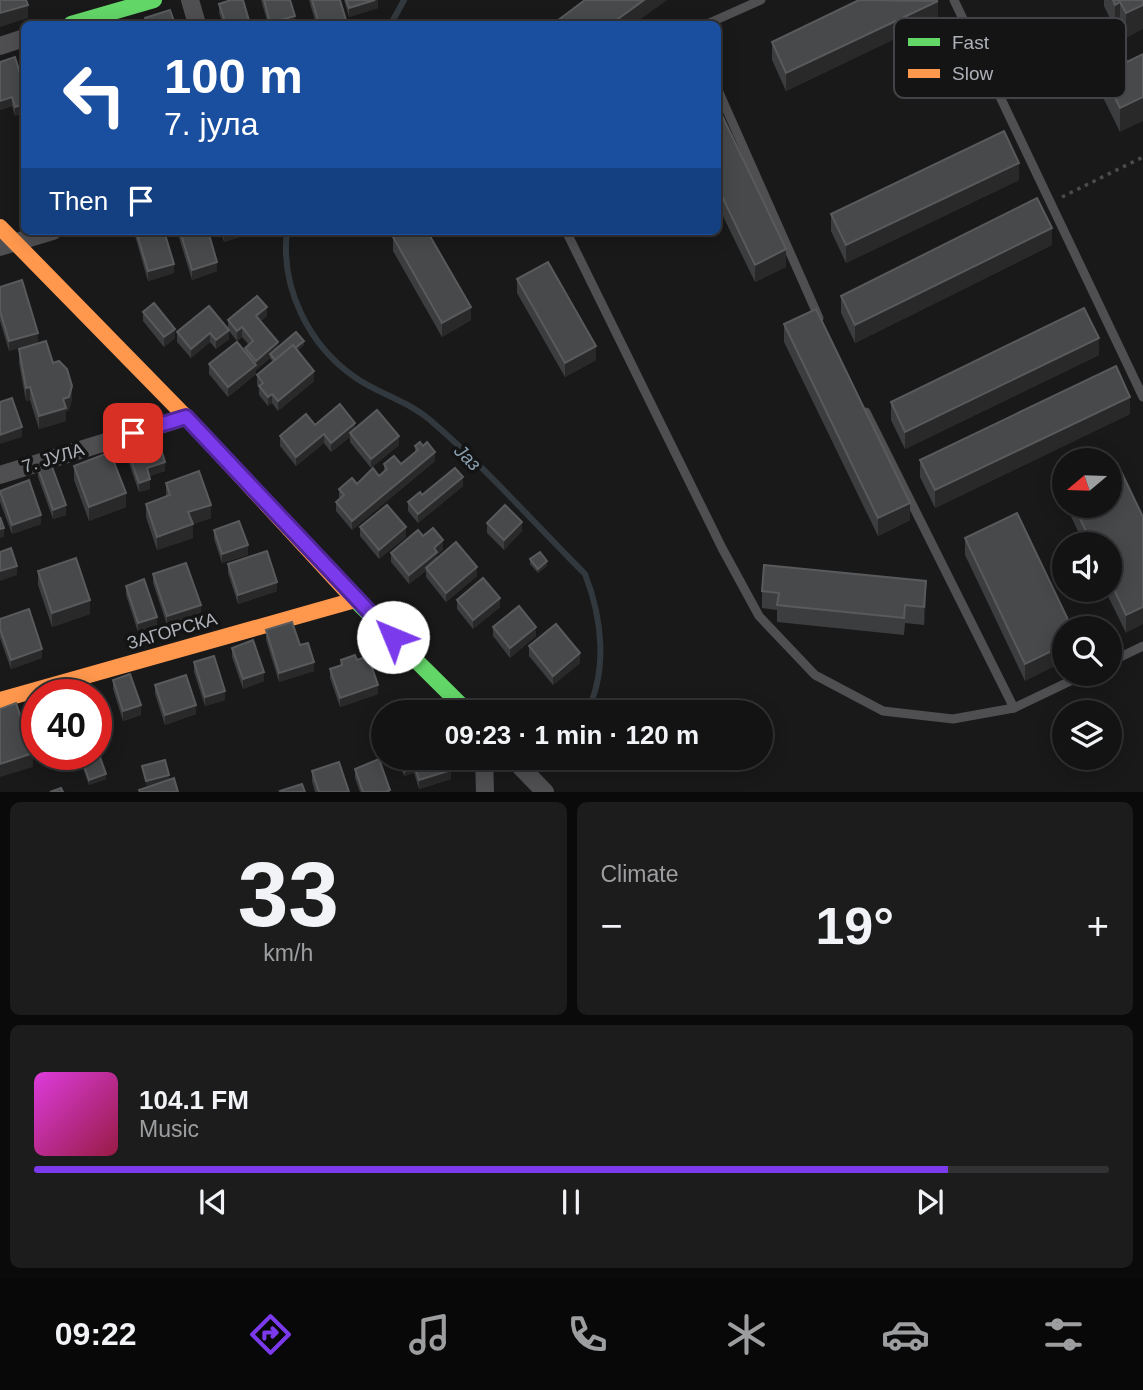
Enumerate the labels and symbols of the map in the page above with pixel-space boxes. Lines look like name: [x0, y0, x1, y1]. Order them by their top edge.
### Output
legend: [894, 18, 1126, 98]
text: Fast: [952, 32, 990, 53]
text: Slow: [952, 63, 993, 84]
pin: [103, 403, 163, 463]
street label: 7. ЈУЛА: [20, 439, 86, 477]
water label: Јаз: [449, 439, 485, 475]
north arrow: [1052, 448, 1122, 518]
position arrow: [356, 600, 430, 674]
street label: ЗАГОРСКА: [125, 609, 219, 653]
speed limit sign: 40: [21, 679, 112, 770]

